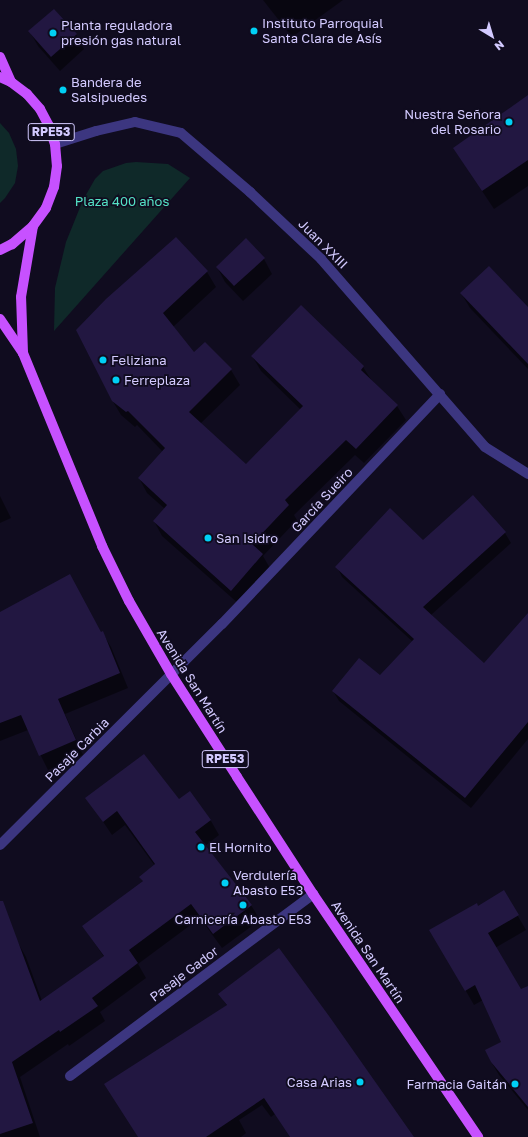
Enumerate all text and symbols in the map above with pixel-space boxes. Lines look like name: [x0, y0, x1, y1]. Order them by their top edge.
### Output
place label: Instituto Parroquial Santa Clara de Asís: [262, 16, 383, 47]
north arrow: [472, 16, 512, 56]
place label: Planta reguladora presión gas natural: [61, 18, 181, 49]
marker: Instituto Parroquial Santa Clara de Asís: [249, 26, 259, 36]
marker: Planta reguladora presión gas natural: [48, 28, 58, 38]
text: N: [492, 38, 507, 54]
place label: Bandera de Salsipuedes: [71, 75, 147, 106]
marker: Bandera de Salsipuedes: [58, 85, 68, 95]
place label: Nuestra Señora del Rosario: [404, 107, 501, 138]
marker: Nuestra Señora del Rosario: [504, 117, 514, 127]
road number: RPE53: [27, 122, 75, 142]
park label: Plaza 400 años: [75, 193, 169, 209]
street label: Juan XXIII: [295, 216, 351, 272]
place label: Feliziana: [111, 352, 167, 368]
marker: Feliziana: [98, 355, 108, 365]
place label: Ferreplaza: [124, 372, 190, 388]
marker: Ferreplaza: [111, 375, 121, 385]
street label: García Sueiro: [288, 464, 356, 536]
place label: San Isidro: [216, 530, 278, 546]
marker: San Isidro: [203, 533, 213, 543]
street label: Avenida San Martín: [154, 626, 230, 736]
street label: Pasaje Carbia: [42, 715, 112, 785]
road number: RPE53: [201, 749, 249, 769]
place label: El Hornito: [209, 839, 272, 855]
marker: El Hornito: [196, 842, 206, 852]
place label: Verdulería Abasto E53: [233, 868, 303, 899]
marker: Verdulería Abasto E53: [220, 878, 230, 888]
street label: Avenida San Martín: [328, 898, 408, 1006]
marker: Carnicería Abasto E53: [238, 900, 248, 910]
place label: Carnicería Abasto E53: [175, 911, 311, 927]
street label: Pasaje Gador: [147, 943, 221, 1005]
place label: Casa Arias: [287, 1074, 352, 1090]
place label: Farmacia Gaitán: [407, 1076, 507, 1092]
marker: Casa Arias: [355, 1077, 365, 1087]
marker: Farmacia Gaitán: [510, 1079, 520, 1089]

